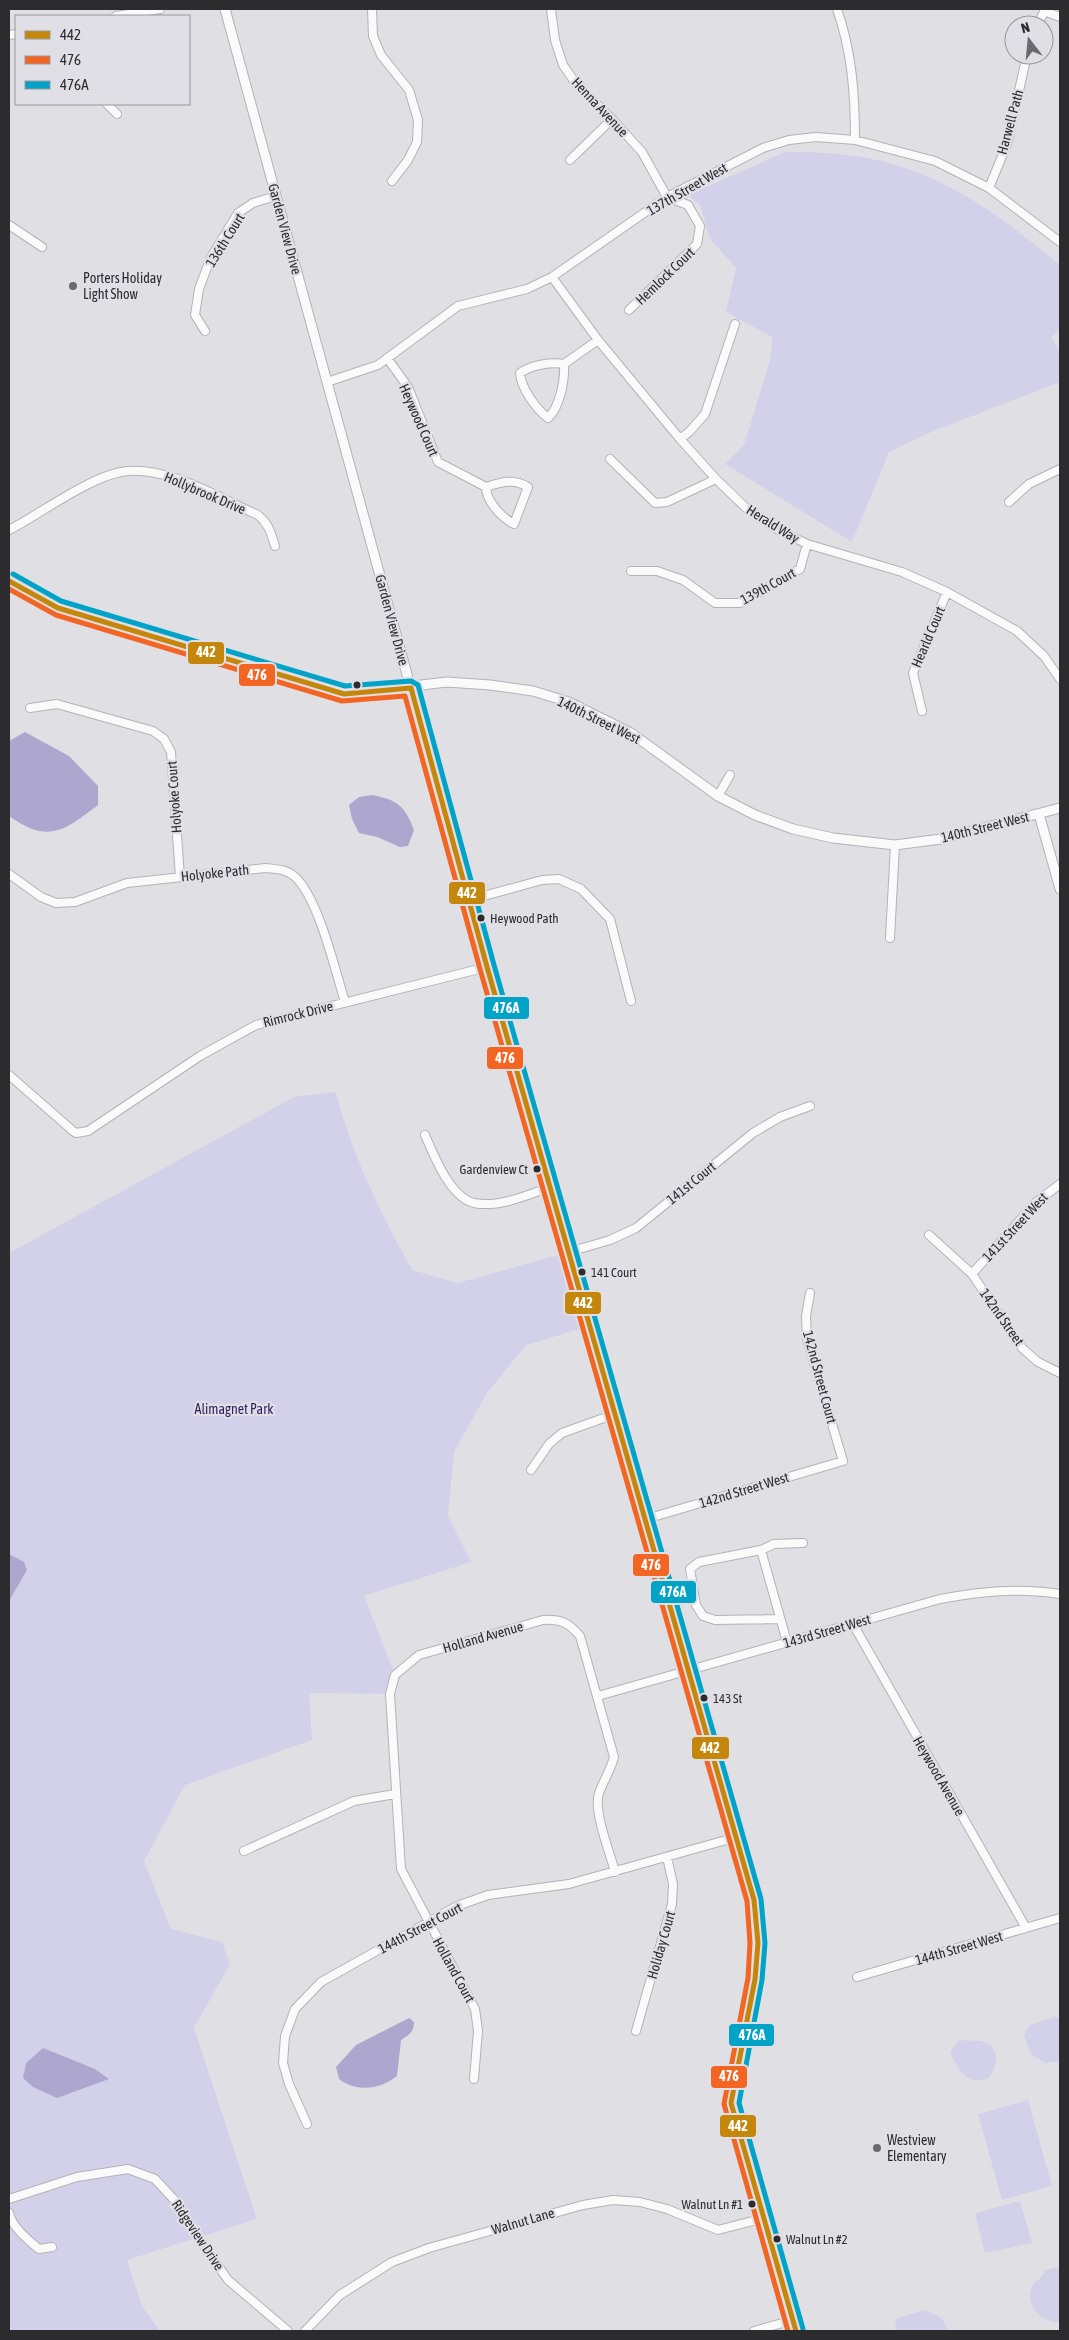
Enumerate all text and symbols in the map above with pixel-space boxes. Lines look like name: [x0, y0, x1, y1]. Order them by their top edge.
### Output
legend: [15, 15, 190, 105]
north arrow: [1004, 15, 1054, 65]
text: N: [1019, 19, 1032, 36]
text: 442: [60, 26, 81, 43]
text: 476: [60, 51, 81, 68]
street label: Henna Avenue: [568, 74, 632, 140]
text: 476A: [60, 76, 89, 93]
street label: Harwell Path: [994, 88, 1026, 156]
street label: 137th Street West: [644, 160, 730, 218]
street label: Garden View Drive: [265, 182, 305, 276]
street label: 136th Court: [202, 210, 248, 270]
street label: Hemlock Court: [632, 244, 698, 308]
place label: Porters Holiday Light Show: [83, 270, 162, 302]
marker: Porters Holiday Light Show: [67, 280, 79, 292]
street label: Heywood Court: [396, 381, 442, 459]
street label: Hollybrook Drive: [162, 469, 248, 517]
street label: Herald Way: [744, 502, 802, 547]
street label: 139th Court: [738, 564, 798, 608]
street label: Garden View Drive: [372, 573, 412, 667]
street label: Hearld Court: [908, 604, 948, 670]
line badge: 442: [187, 641, 225, 665]
text: 442: [195, 644, 216, 660]
line badge: 476: [238, 663, 276, 687]
text: 476: [246, 667, 267, 683]
unlabelled marker: [352, 680, 362, 690]
street label: 140th Street West: [555, 693, 643, 747]
street label: Holyoke Court: [163, 760, 185, 834]
street label: 140th Street West: [939, 808, 1031, 846]
street label: Holyoke Path: [180, 861, 250, 885]
line badge: 442: [448, 881, 486, 905]
text: 442: [456, 885, 477, 901]
place label: Heywood Path: [490, 911, 559, 926]
marker: Heywood Path: [476, 913, 486, 923]
line badge: 476A: [483, 996, 530, 1020]
street label: Rimrock Drive: [261, 998, 335, 1030]
text: 476A: [492, 1000, 519, 1016]
line badge: 476: [486, 1046, 524, 1070]
text: 476: [494, 1050, 515, 1066]
street label: 141st Court: [663, 1158, 719, 1208]
place label: Gardenview Ct: [460, 1162, 528, 1177]
marker: Gardenview Ct: [532, 1164, 542, 1174]
street label: 141st Street West: [979, 1189, 1051, 1265]
place label: 141 Court: [591, 1265, 637, 1280]
marker: 141 Court: [577, 1267, 587, 1277]
street label: 142nd Street: [977, 1285, 1027, 1349]
line badge: 442: [564, 1291, 602, 1315]
text: 442: [572, 1295, 593, 1311]
street label: 142nd Street Court: [800, 1329, 840, 1425]
park label: Alimagnet Park: [195, 1401, 273, 1417]
street label: 142nd Street West: [697, 1469, 791, 1511]
line badge: 476: [632, 1553, 670, 1577]
text: 476: [640, 1557, 661, 1573]
line badge: 476A: [650, 1580, 697, 1604]
text: 476A: [659, 1584, 686, 1600]
street label: 143rd Street West: [781, 1611, 873, 1651]
street label: Holland Avenue: [441, 1618, 525, 1656]
place label: 143 St: [713, 1691, 743, 1706]
marker: 143 St: [699, 1693, 709, 1703]
street label: Heywood Avenue: [910, 1734, 968, 1818]
line badge: 442: [691, 1736, 730, 1760]
text: 442: [699, 1740, 720, 1756]
street label: 144th Street Court: [375, 1899, 465, 1957]
street label: Holiday Court: [644, 1909, 678, 1981]
street label: 144th Street West: [913, 1928, 1005, 1968]
street label: Holland Court: [430, 1935, 478, 2005]
line badge: 476A: [728, 2023, 775, 2047]
text: 476A: [738, 2027, 765, 2043]
line badge: 476: [710, 2065, 748, 2089]
text: 476: [718, 2068, 739, 2084]
line badge: 442: [719, 2114, 757, 2138]
text: 442: [727, 2118, 748, 2134]
place label: Westview Elementary: [887, 2132, 947, 2164]
marker: Westview Elementary: [871, 2142, 883, 2154]
street label: Ridgeview Drive: [169, 2197, 227, 2273]
place label: Walnut Ln #1: [681, 2197, 743, 2212]
marker: Walnut Ln #1: [747, 2199, 757, 2209]
street label: Walnut Lane: [490, 2204, 556, 2238]
place label: Walnut Ln #2: [786, 2232, 848, 2247]
marker: Walnut Ln #2: [772, 2234, 782, 2244]

